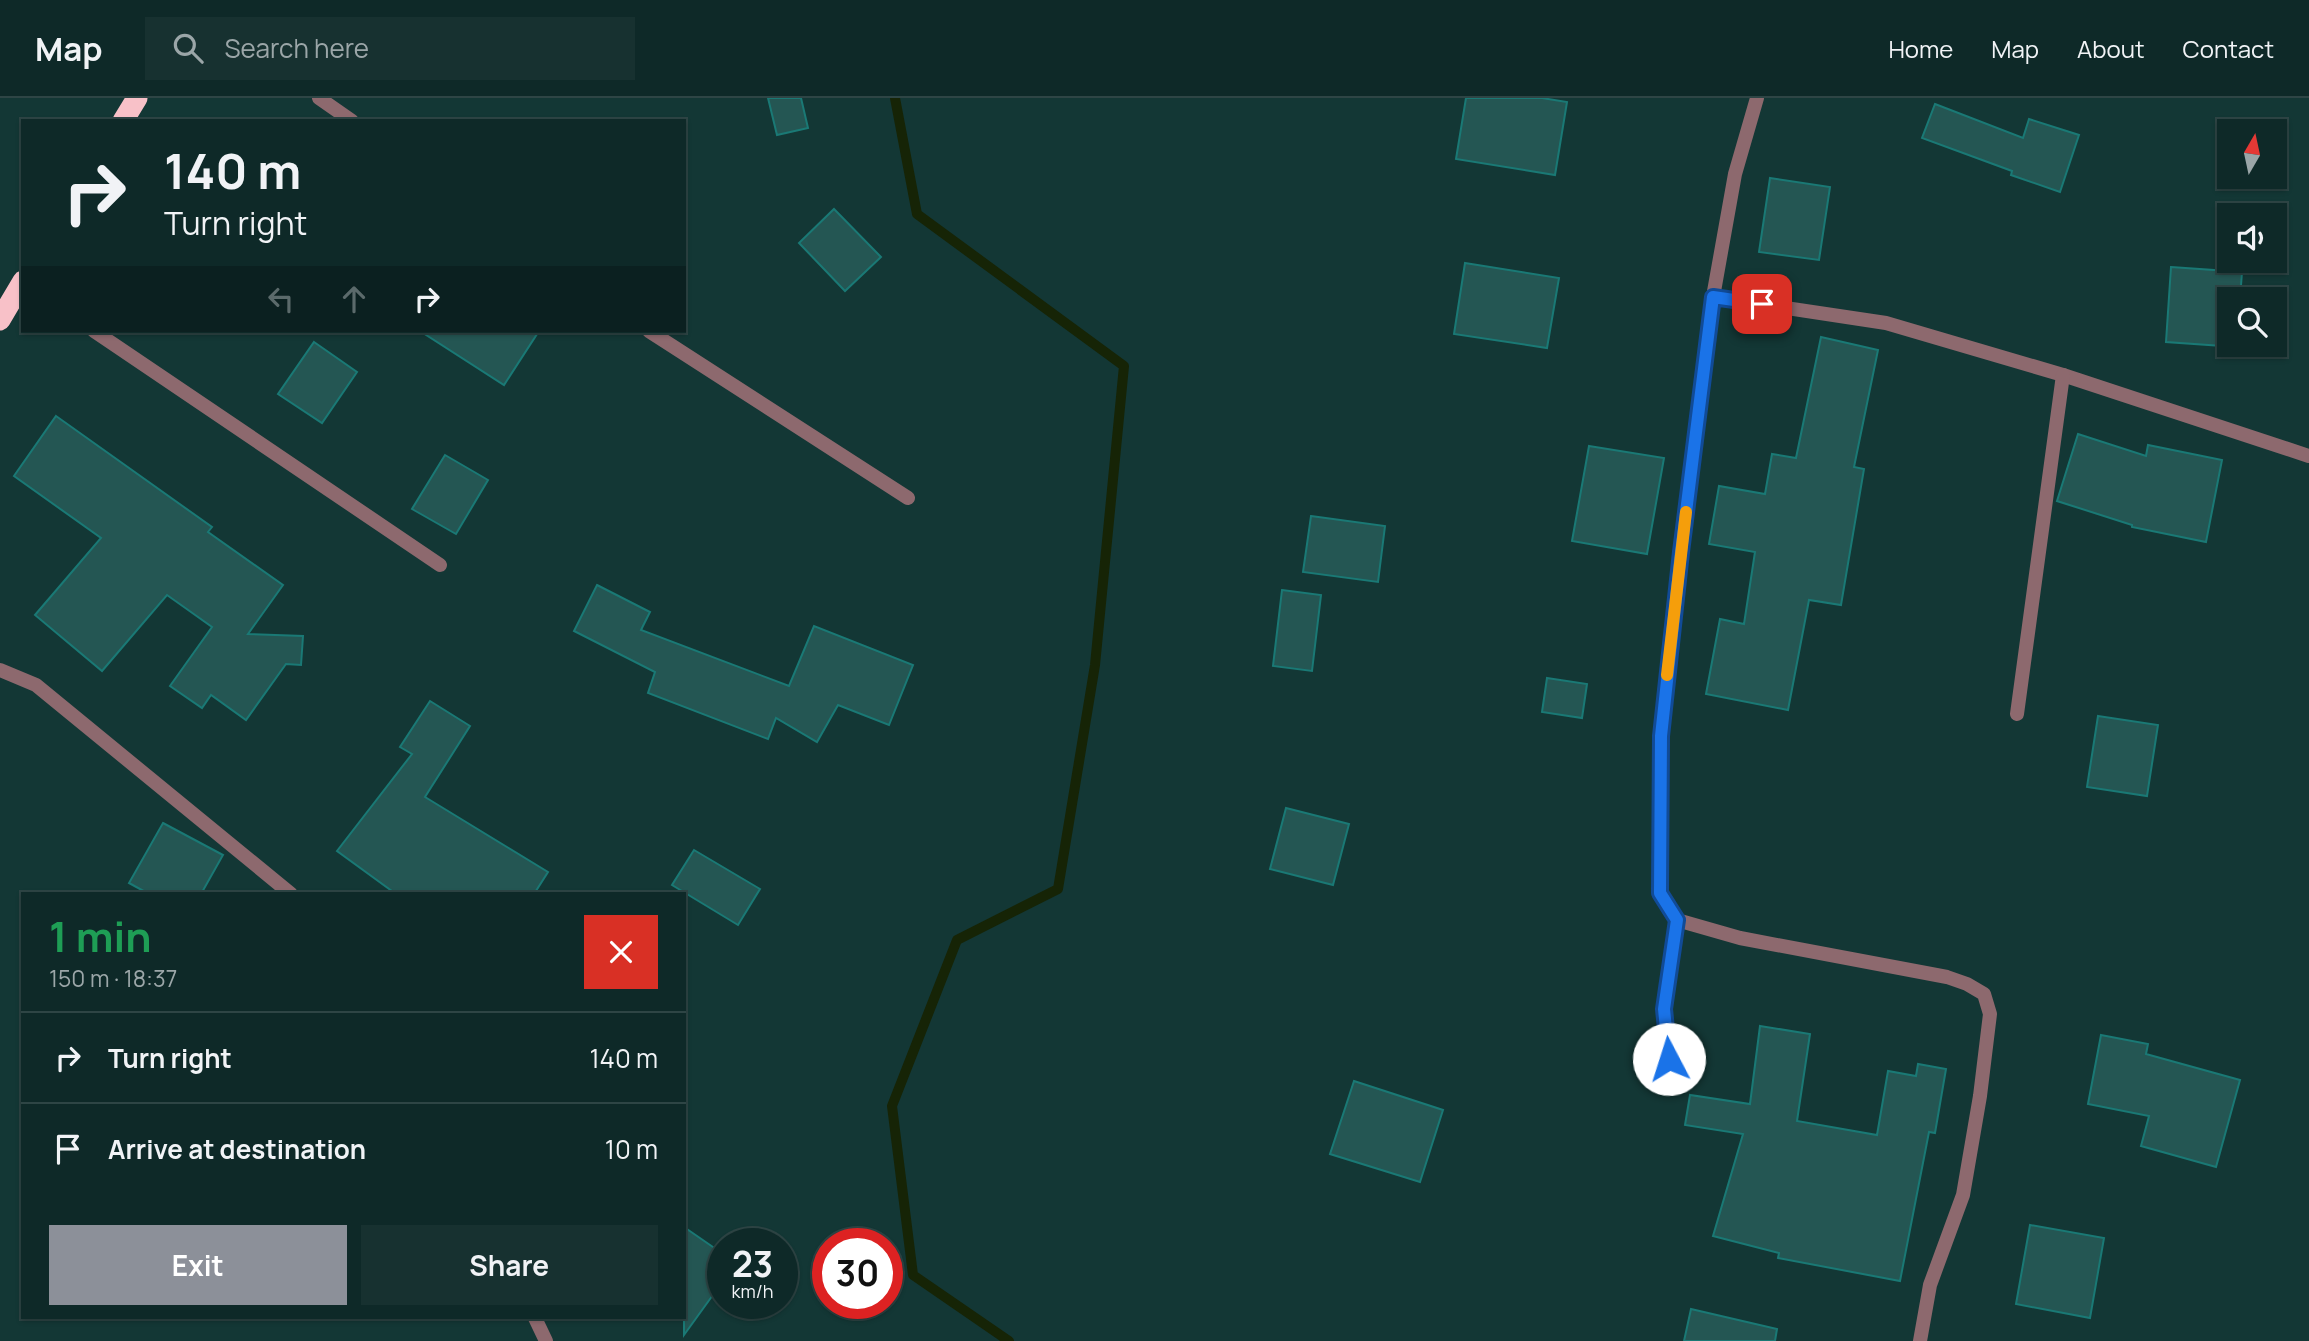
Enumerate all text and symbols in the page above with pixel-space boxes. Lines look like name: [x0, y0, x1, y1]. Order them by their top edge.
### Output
search box: [145, 17, 635, 80]
text: Map: [35, 26, 103, 71]
icon: search: [169, 29, 207, 67]
text: Search here: [225, 30, 369, 66]
text: Home: [1888, 32, 1953, 65]
text: Map: [1991, 32, 2039, 65]
text: About: [2077, 32, 2145, 65]
text: Contact: [2183, 32, 2274, 65]
north arrow: [2217, 119, 2287, 189]
map controls: [2217, 119, 2287, 357]
text: 140 m: [164, 137, 301, 204]
icon: right: [49, 147, 140, 238]
text: Turn right: [164, 201, 307, 245]
button: sound: [2217, 203, 2287, 273]
pin: [1732, 274, 1792, 334]
icon: left: [262, 280, 300, 318]
icon: ahead: [335, 280, 373, 318]
icon: right: [408, 280, 446, 318]
icon: arrive: [1743, 285, 1781, 323]
button: search: [2217, 287, 2287, 357]
text: 1 min: [49, 907, 152, 965]
button: close: [584, 915, 658, 989]
text: 150 m · 18:37: [49, 962, 177, 994]
position arrow: [1632, 1022, 1706, 1096]
icon: right: [49, 1039, 87, 1077]
text: Turn right: [108, 1040, 232, 1076]
text: 140 m: [589, 1040, 658, 1076]
icon: arrive: [49, 1130, 87, 1168]
text: Arrive at destination: [108, 1131, 366, 1167]
text: 10 m: [605, 1131, 658, 1167]
button: Exit: [49, 1225, 347, 1305]
button: Share: [361, 1225, 658, 1305]
speed limit sign: 30: [812, 1228, 903, 1319]
text: 23: [732, 1240, 773, 1288]
text: km/h: [732, 1279, 773, 1303]

